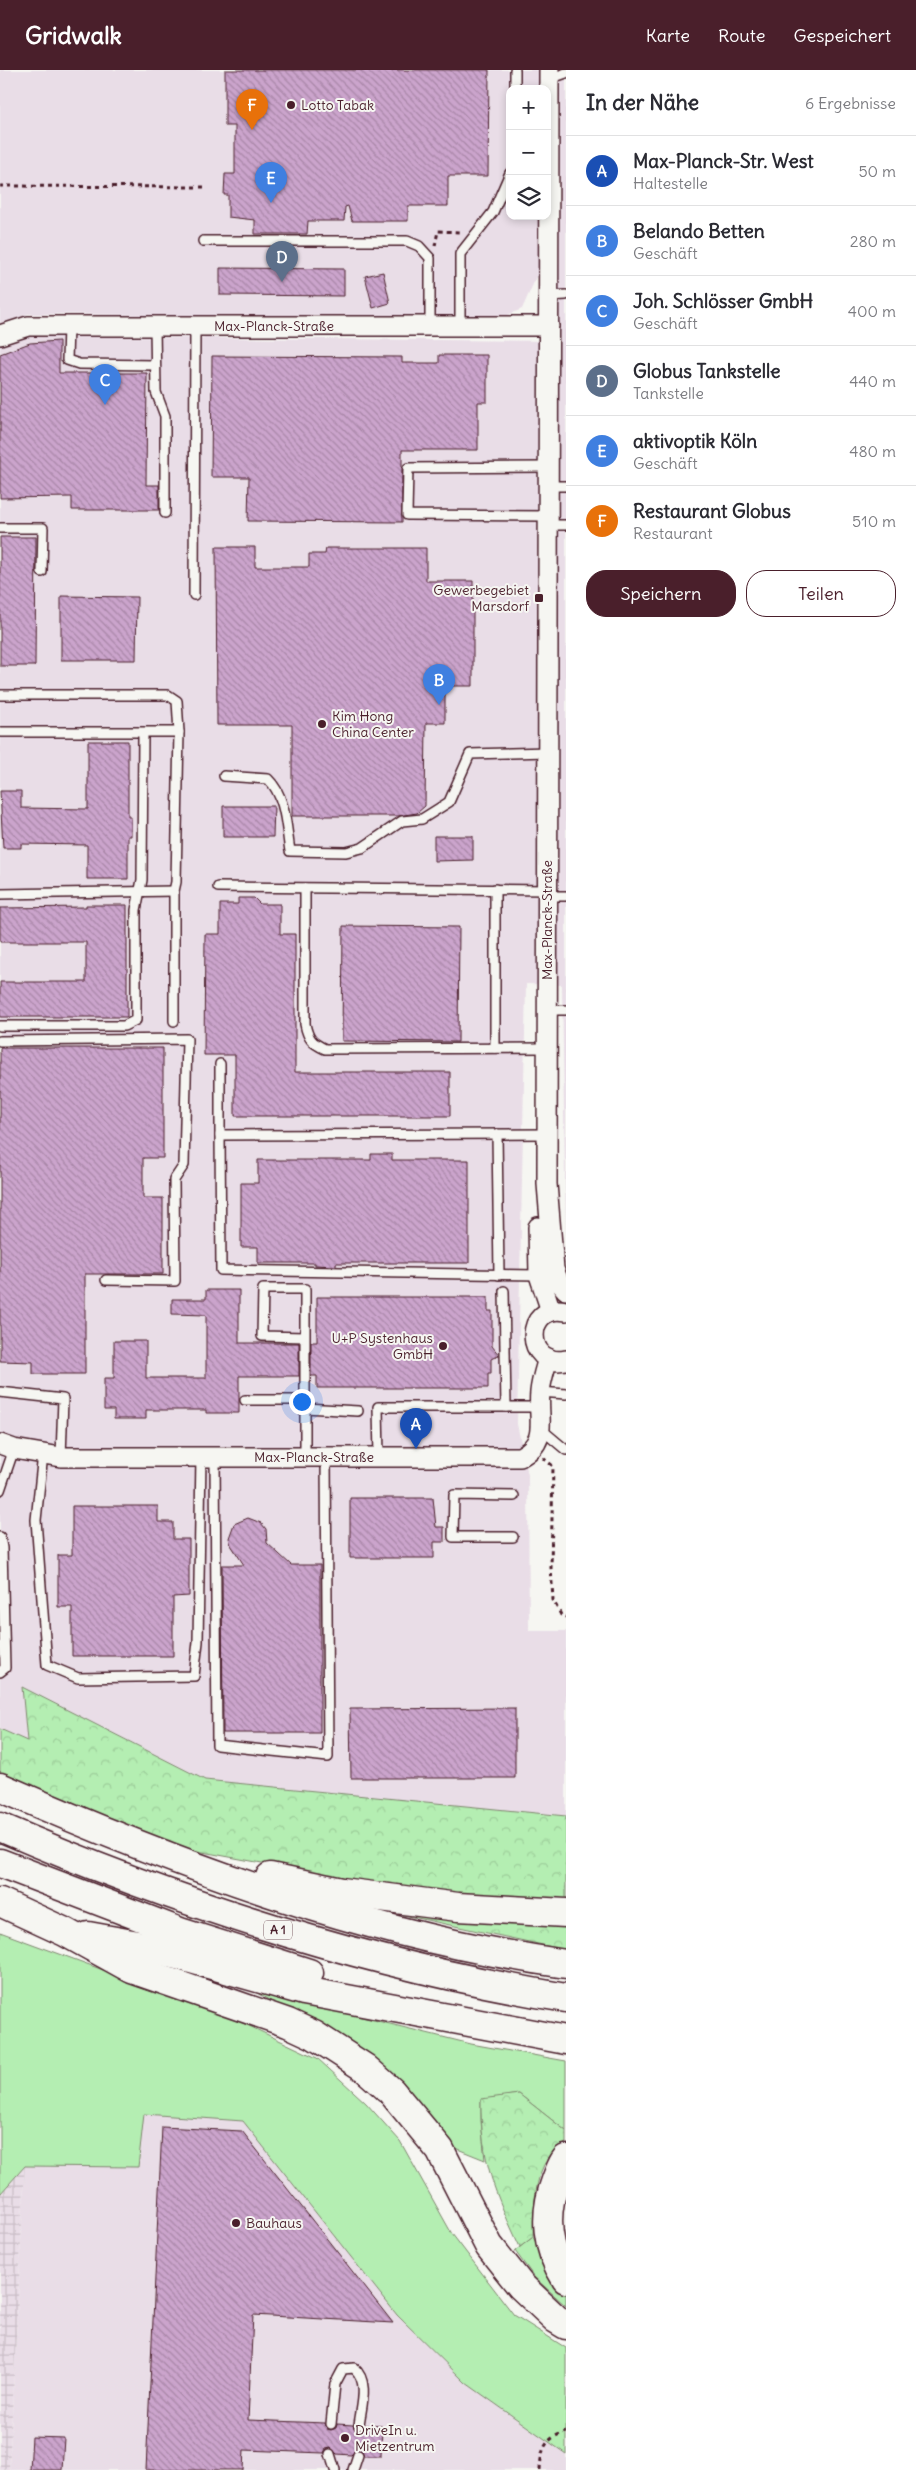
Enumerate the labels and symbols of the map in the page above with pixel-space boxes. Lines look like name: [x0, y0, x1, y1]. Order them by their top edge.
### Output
pin: F: [236, 89, 268, 130]
place label: Lotto Tabak: [301, 96, 374, 114]
marker: Lotto Tabak: [285, 99, 297, 111]
pin: E: [255, 162, 287, 203]
pin: D: [266, 241, 298, 282]
street label: Max-Planck-Straße: [214, 317, 334, 335]
pin: C: [89, 364, 121, 405]
place label: Gewerbegebiet Marsdorf: [433, 581, 529, 615]
marker: Gewerbegebiet Marsdorf: [533, 592, 545, 604]
pin: B: [423, 664, 455, 705]
place label: Kim Hong China Center: [332, 707, 414, 741]
marker: Kim Hong China Center: [316, 718, 328, 730]
street label: Max-Planck-Straße: [538, 860, 556, 980]
place label: U+P Systenhaus GmbH: [331, 1329, 433, 1363]
marker: U+P Systenhaus GmbH: [437, 1340, 449, 1352]
your location: [289, 1389, 315, 1415]
pin: A: [400, 1408, 432, 1449]
street label: Max-Planck-Straße: [254, 1448, 374, 1466]
road number: A 1: [264, 1920, 292, 1940]
place label: Bauhaus: [246, 2214, 302, 2232]
marker: Bauhaus: [230, 2217, 242, 2229]
place label: DriveIn u. Mietzentrum: [355, 2421, 435, 2455]
marker: DriveIn u. Mietzentrum: [339, 2432, 351, 2444]

